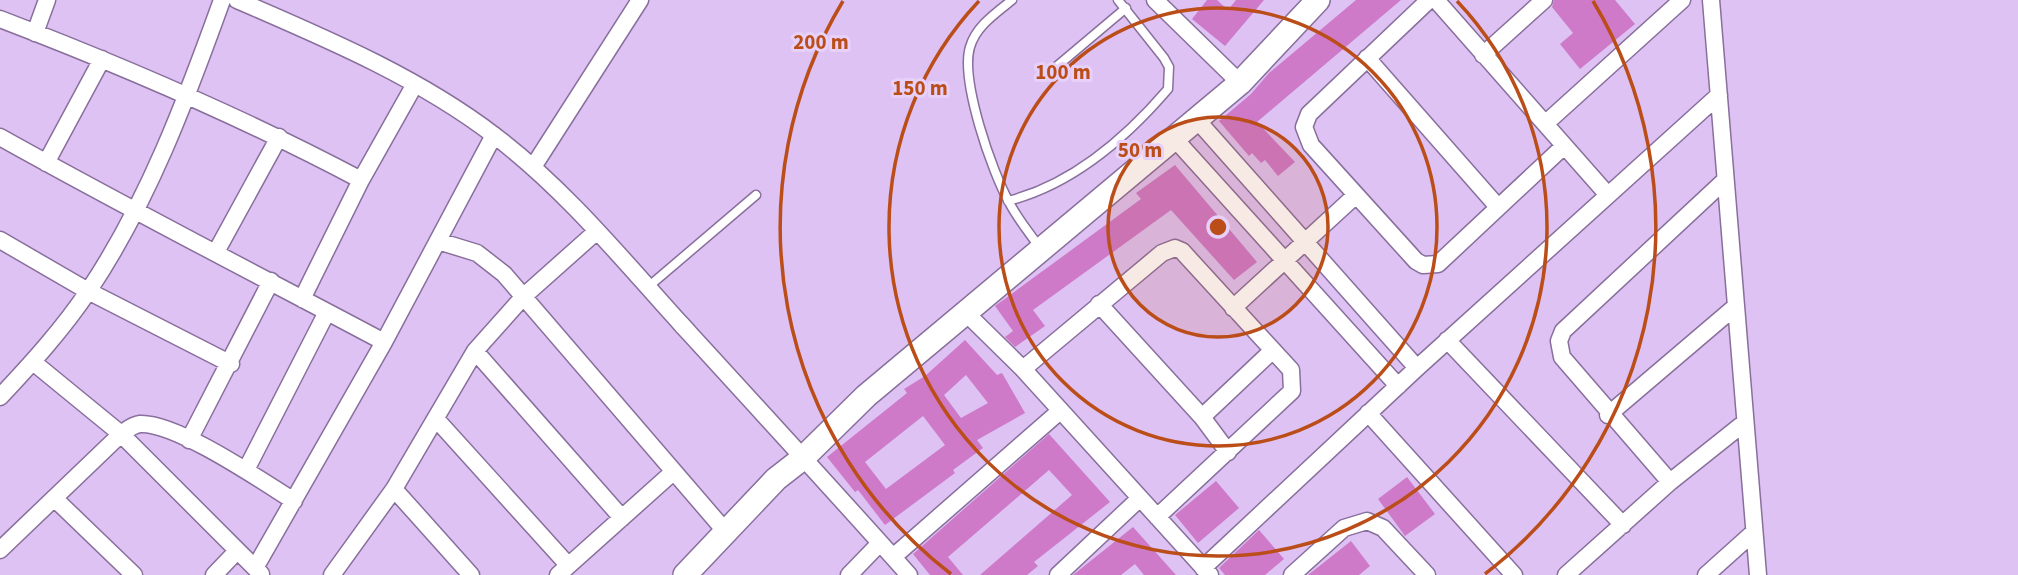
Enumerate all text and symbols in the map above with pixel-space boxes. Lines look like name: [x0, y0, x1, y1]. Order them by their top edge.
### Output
text: 200 m: [793, 27, 849, 57]
text: 100 m: [1035, 57, 1091, 87]
text: 150 m: [892, 73, 948, 103]
text: 50 m: [1118, 135, 1162, 165]
centre of rings: [1206, 215, 1230, 239]

